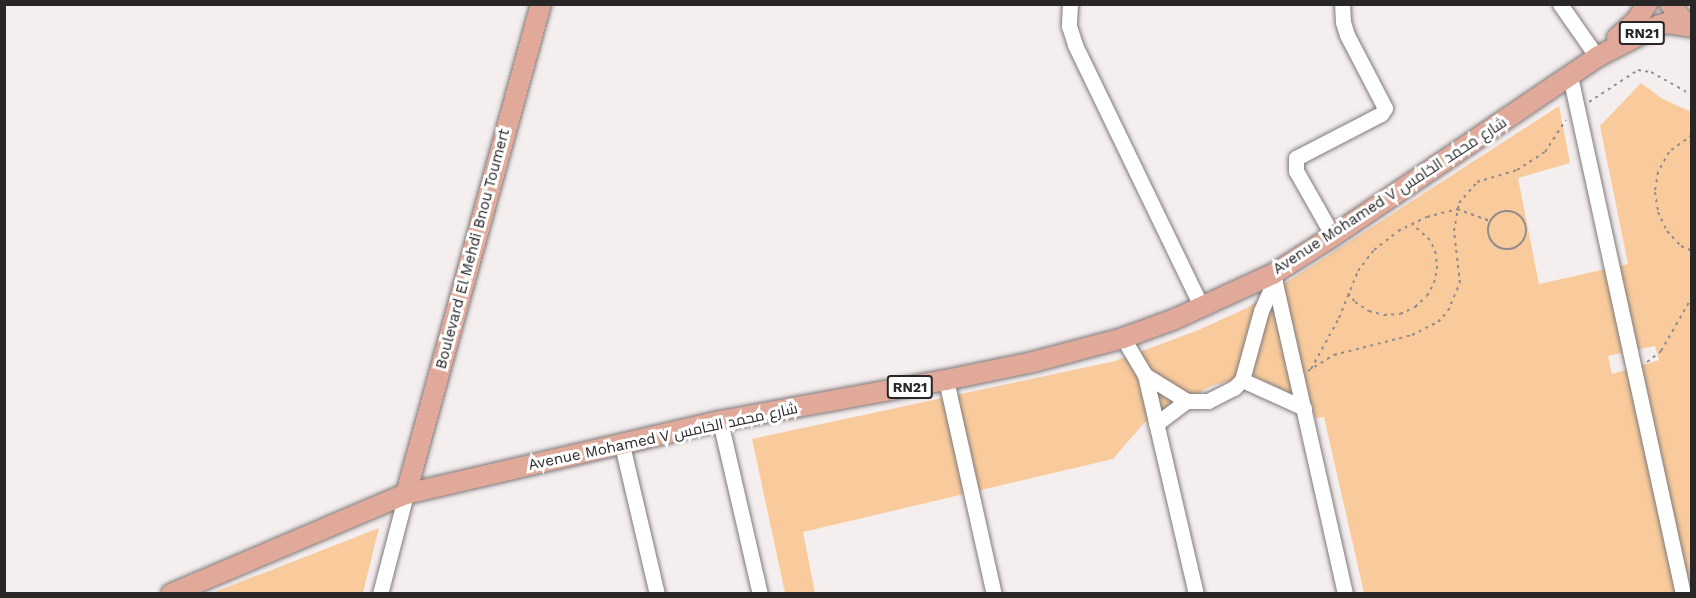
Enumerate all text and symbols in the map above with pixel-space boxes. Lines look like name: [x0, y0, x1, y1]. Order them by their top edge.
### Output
road number: RN21: [1618, 22, 1666, 44]
street label: Avenue Mohamed V شارع محمد الخامس: [1269, 113, 1511, 279]
street label: Boulevard El Mehdi Bnou Toumert: [432, 126, 514, 372]
road number: RN21: [886, 376, 934, 398]
street label: Avenue Mohamed V شارع محمد الخامس: [526, 400, 800, 474]

